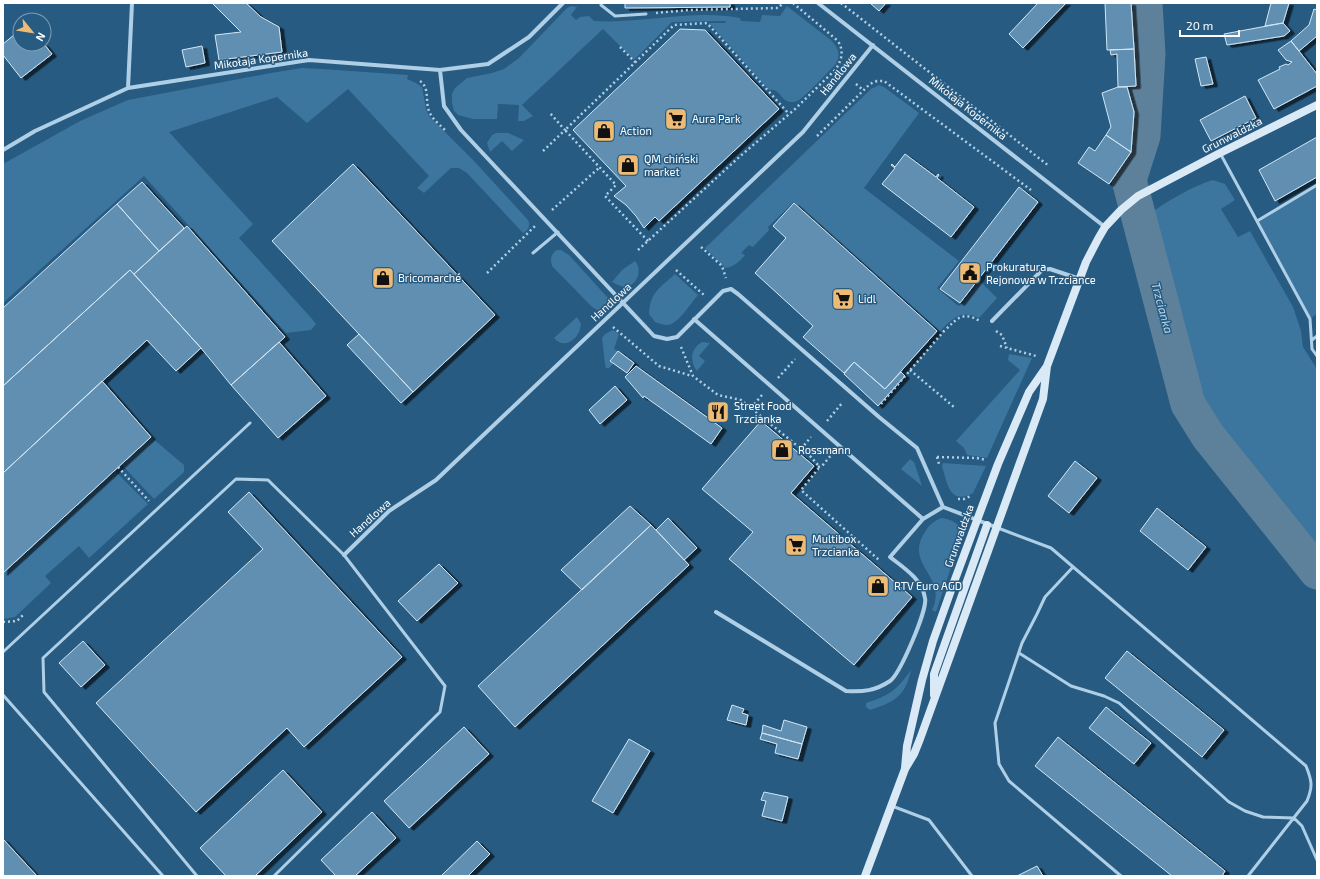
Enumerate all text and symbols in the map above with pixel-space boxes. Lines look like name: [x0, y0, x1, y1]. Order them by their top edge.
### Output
north arrow: [12, 12, 52, 52]
scale bar: [1180, 12, 1239, 38]
text: 20 m: [1186, 18, 1213, 32]
text: N: [33, 31, 49, 44]
street label: Mikołaja Kopernika: [213, 45, 309, 73]
street label: Handlowa: [817, 50, 859, 97]
street label: Mikołaja Kopernika: [926, 73, 1010, 143]
supermarket icon: Aura Park: [663, 106, 689, 132]
place label: Aura Park: [692, 112, 741, 125]
street label: Grunwaldzka: [1199, 114, 1264, 155]
shop icon: Action: [591, 118, 617, 144]
place label: Action: [620, 124, 652, 137]
shop icon: QM chiński market: [615, 152, 641, 178]
place label: QM chiński market: [644, 152, 698, 178]
public building icon: Prokuratura Rejonowa w Trzciance: [957, 260, 983, 286]
place label: Prokuratura Rejonowa w Trzciance: [986, 260, 1096, 287]
shop icon: Bricomarché: [370, 265, 396, 291]
place label: Bricomarché: [398, 271, 461, 284]
street label: Handlowa: [588, 280, 634, 324]
water label: Trzcianka: [1149, 281, 1177, 335]
supermarket icon: Lidl: [830, 286, 856, 312]
place label: Lidl: [858, 292, 877, 305]
restaurant icon: Street Food Trzcianka: [705, 399, 731, 425]
place label: Street Food Trzcianka: [734, 399, 792, 425]
shop icon: Rossmann: [769, 437, 795, 463]
place label: Rossmann: [798, 443, 851, 456]
street label: Handlowa: [346, 496, 393, 539]
street label: Grunwaldzka: [941, 503, 976, 569]
supermarket icon: Multibox Trzcianka: [783, 532, 809, 558]
place label: Multibox Trzcianka: [812, 532, 860, 558]
shop icon: RTV Euro AGD: [865, 573, 891, 599]
place label: RTV Euro AGD: [894, 579, 962, 592]

